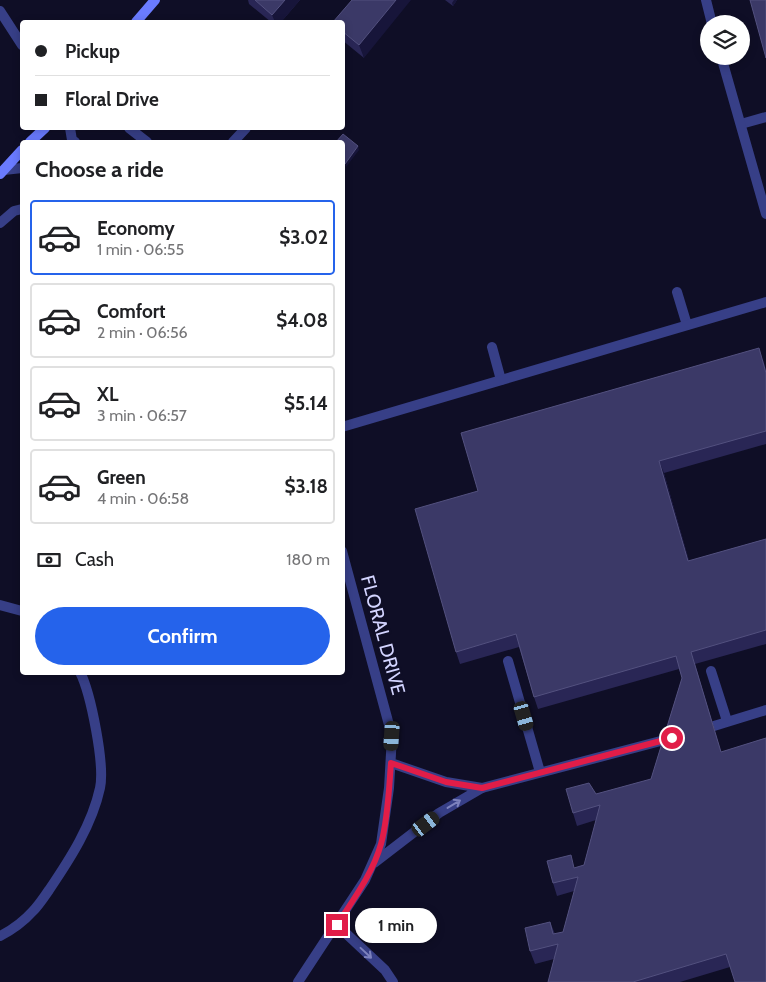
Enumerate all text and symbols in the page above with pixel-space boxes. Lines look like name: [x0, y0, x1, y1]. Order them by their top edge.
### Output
map controls: [700, 15, 750, 65]
button: layers: [700, 15, 750, 65]
text: Pickup: [65, 40, 120, 63]
text: Floral Drive: [65, 88, 159, 111]
text: Choose a ride: [35, 156, 164, 183]
icon: car: [37, 215, 82, 260]
text: Economy: [97, 217, 175, 240]
text: $3.02: [279, 226, 328, 249]
text: 1 min · 06:55: [97, 240, 184, 259]
icon: car: [37, 298, 82, 343]
text: Comfort: [97, 300, 166, 323]
text: $4.08: [276, 309, 328, 332]
text: 2 min · 06:56: [97, 323, 188, 342]
icon: car: [37, 381, 82, 426]
text: XL: [97, 383, 118, 406]
text: $5.14: [284, 392, 328, 415]
text: 3 min · 06:57: [97, 406, 187, 425]
icon: car: [37, 464, 82, 509]
text: Green: [97, 466, 146, 489]
text: $3.18: [284, 475, 328, 498]
text: 4 min · 06:58: [97, 489, 189, 508]
icon: cash: [35, 546, 63, 574]
text: Cash: [75, 548, 114, 571]
text: 180 m: [286, 550, 330, 569]
street label: FLORAL DRIVE: [356, 573, 410, 697]
button: Confirm: [35, 607, 330, 665]
car: [512, 700, 535, 732]
car: [383, 721, 400, 751]
route start: [661, 727, 683, 749]
one-way arrow: [447, 799, 461, 809]
car: [409, 809, 442, 839]
callout: 1 min: [354, 908, 437, 942]
route end: [326, 914, 348, 936]
text: 1 min: [378, 916, 414, 935]
one-way arrow: [360, 947, 372, 959]

